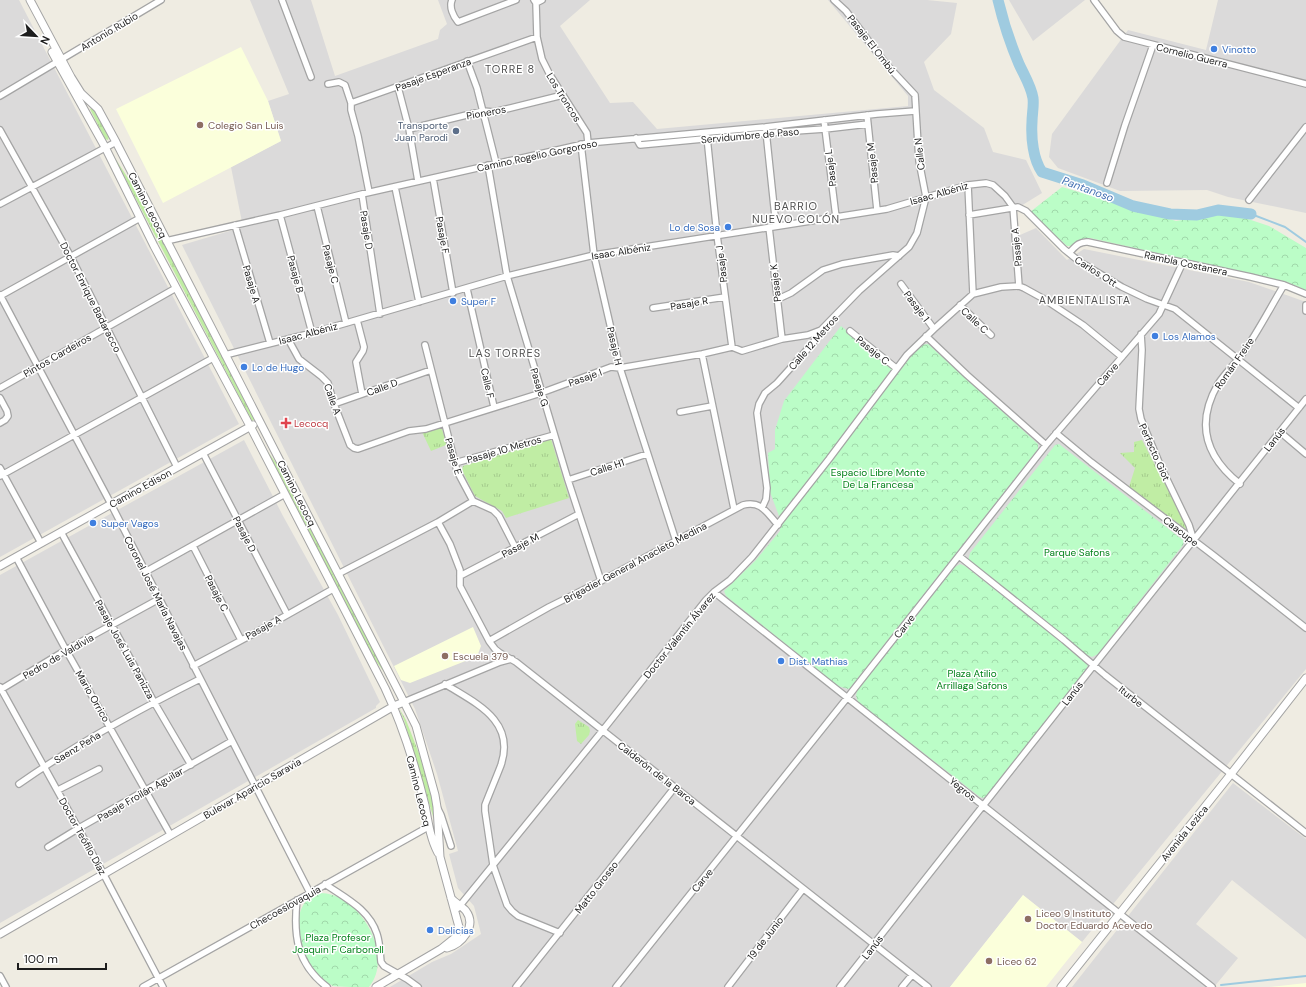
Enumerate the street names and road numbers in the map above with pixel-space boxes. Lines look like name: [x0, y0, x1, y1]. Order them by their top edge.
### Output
street label: Antonio Rubio: [78, 9, 141, 54]
street label: Pasaje El Ombú: [844, 12, 899, 77]
street label: Cornelio Guerra: [1155, 40, 1229, 71]
street label: Pasaje Esperanza: [393, 55, 473, 94]
street label: Los Troncos: [543, 70, 584, 124]
street label: Pioneros: [465, 103, 507, 122]
street label: Servidumbre de Paso: [700, 125, 800, 146]
street label: Camino Rogelio Gorgoroso: [476, 136, 599, 175]
street label: Calle N: [911, 137, 928, 171]
street label: Pasaje M: [864, 142, 881, 184]
street label: Pasaje L: [822, 149, 839, 187]
street label: Camino Lecocq: [125, 170, 170, 241]
street label: Isaac Albéniz: [908, 179, 970, 208]
street label: Pasaje D: [357, 210, 376, 251]
street label: Pasaje F: [433, 215, 452, 255]
street label: Pasaje A: [1008, 227, 1025, 267]
street label: Doctor Enrique Badaracco: [57, 240, 124, 355]
street label: Isaac Albéniz: [590, 240, 652, 263]
street label: Pasaje C: [319, 243, 342, 285]
street label: Pasaje J: [713, 245, 730, 283]
street label: Rambla Costanera: [1143, 248, 1229, 279]
street label: Carlos Ott: [1072, 253, 1119, 290]
street label: Pasaje B: [284, 254, 307, 294]
street label: Pasaje K: [767, 263, 784, 303]
street label: Pasaje A: [240, 264, 263, 305]
street label: Pasaje 1: [901, 288, 932, 324]
street label: Pasaje R: [669, 294, 709, 313]
street label: Calle C: [958, 304, 991, 336]
street label: Calle 12 Metros: [786, 312, 841, 373]
street label: Isaac Albéniz: [277, 319, 339, 348]
street label: Pasaje H: [604, 326, 625, 367]
street label: Pintos Cardeiros: [21, 331, 94, 380]
street label: Pasaje C: [853, 333, 892, 368]
street label: Román Freire: [1212, 335, 1257, 392]
street label: Carve: [1094, 360, 1121, 389]
street label: Pasaje I: [567, 365, 604, 389]
street label: Pasaje G: [527, 366, 552, 408]
street label: Calle F: [478, 367, 497, 400]
street label: Calle D: [365, 376, 400, 399]
street label: Calle A: [321, 382, 344, 417]
street label: Perfecto Giot: [1136, 422, 1173, 483]
street label: Lanús: [1261, 425, 1288, 454]
street label: Pasaje 10 Metros: [465, 433, 543, 466]
street label: Pasaje E: [442, 436, 465, 476]
street label: Calle H1: [588, 456, 626, 479]
street label: Camino Lecocq: [274, 458, 319, 529]
street label: Camino Edison: [107, 466, 174, 511]
street label: Pasaje D: [230, 514, 259, 555]
street label: Caacupe: [1160, 514, 1201, 549]
street label: Brigadier General Anacleto Medina: [561, 519, 709, 606]
street label: Pasaje M: [499, 530, 541, 561]
street label: Coronel José María Navajas: [121, 534, 190, 653]
street label: Pasaje C: [202, 573, 231, 614]
street label: Doctor Valentín Álvarez: [641, 589, 718, 681]
street label: Pasaje José Luis Panizza: [92, 597, 157, 701]
street label: Carve: [891, 611, 918, 641]
street label: Pasaje A: [243, 612, 284, 643]
street label: Pedro de Valdivia: [20, 631, 96, 682]
street label: Mario Orrico: [73, 668, 113, 725]
street label: Lanús: [1059, 679, 1086, 708]
street label: Iturbe: [1116, 683, 1146, 710]
street label: Saenz Peña: [52, 728, 103, 766]
street label: Calderón de la Barca: [615, 739, 698, 808]
street label: Camino Lecocq: [403, 754, 434, 828]
street label: Bulevar Aparicio Saravia: [201, 755, 303, 822]
street label: Pasaje Froilán Aguilar: [95, 764, 186, 824]
street label: Yegros: [947, 775, 979, 804]
street label: Doctor Teófilo Díaz: [56, 795, 109, 878]
street label: Avenida Lezica: [1158, 803, 1211, 864]
street label: Matto Grosso: [572, 858, 621, 916]
street label: Carve: [689, 865, 716, 895]
street label: Checoeslovaquia: [247, 883, 323, 932]
street label: 19 de Junio: [744, 914, 786, 963]
street label: Lanús: [859, 933, 886, 962]

